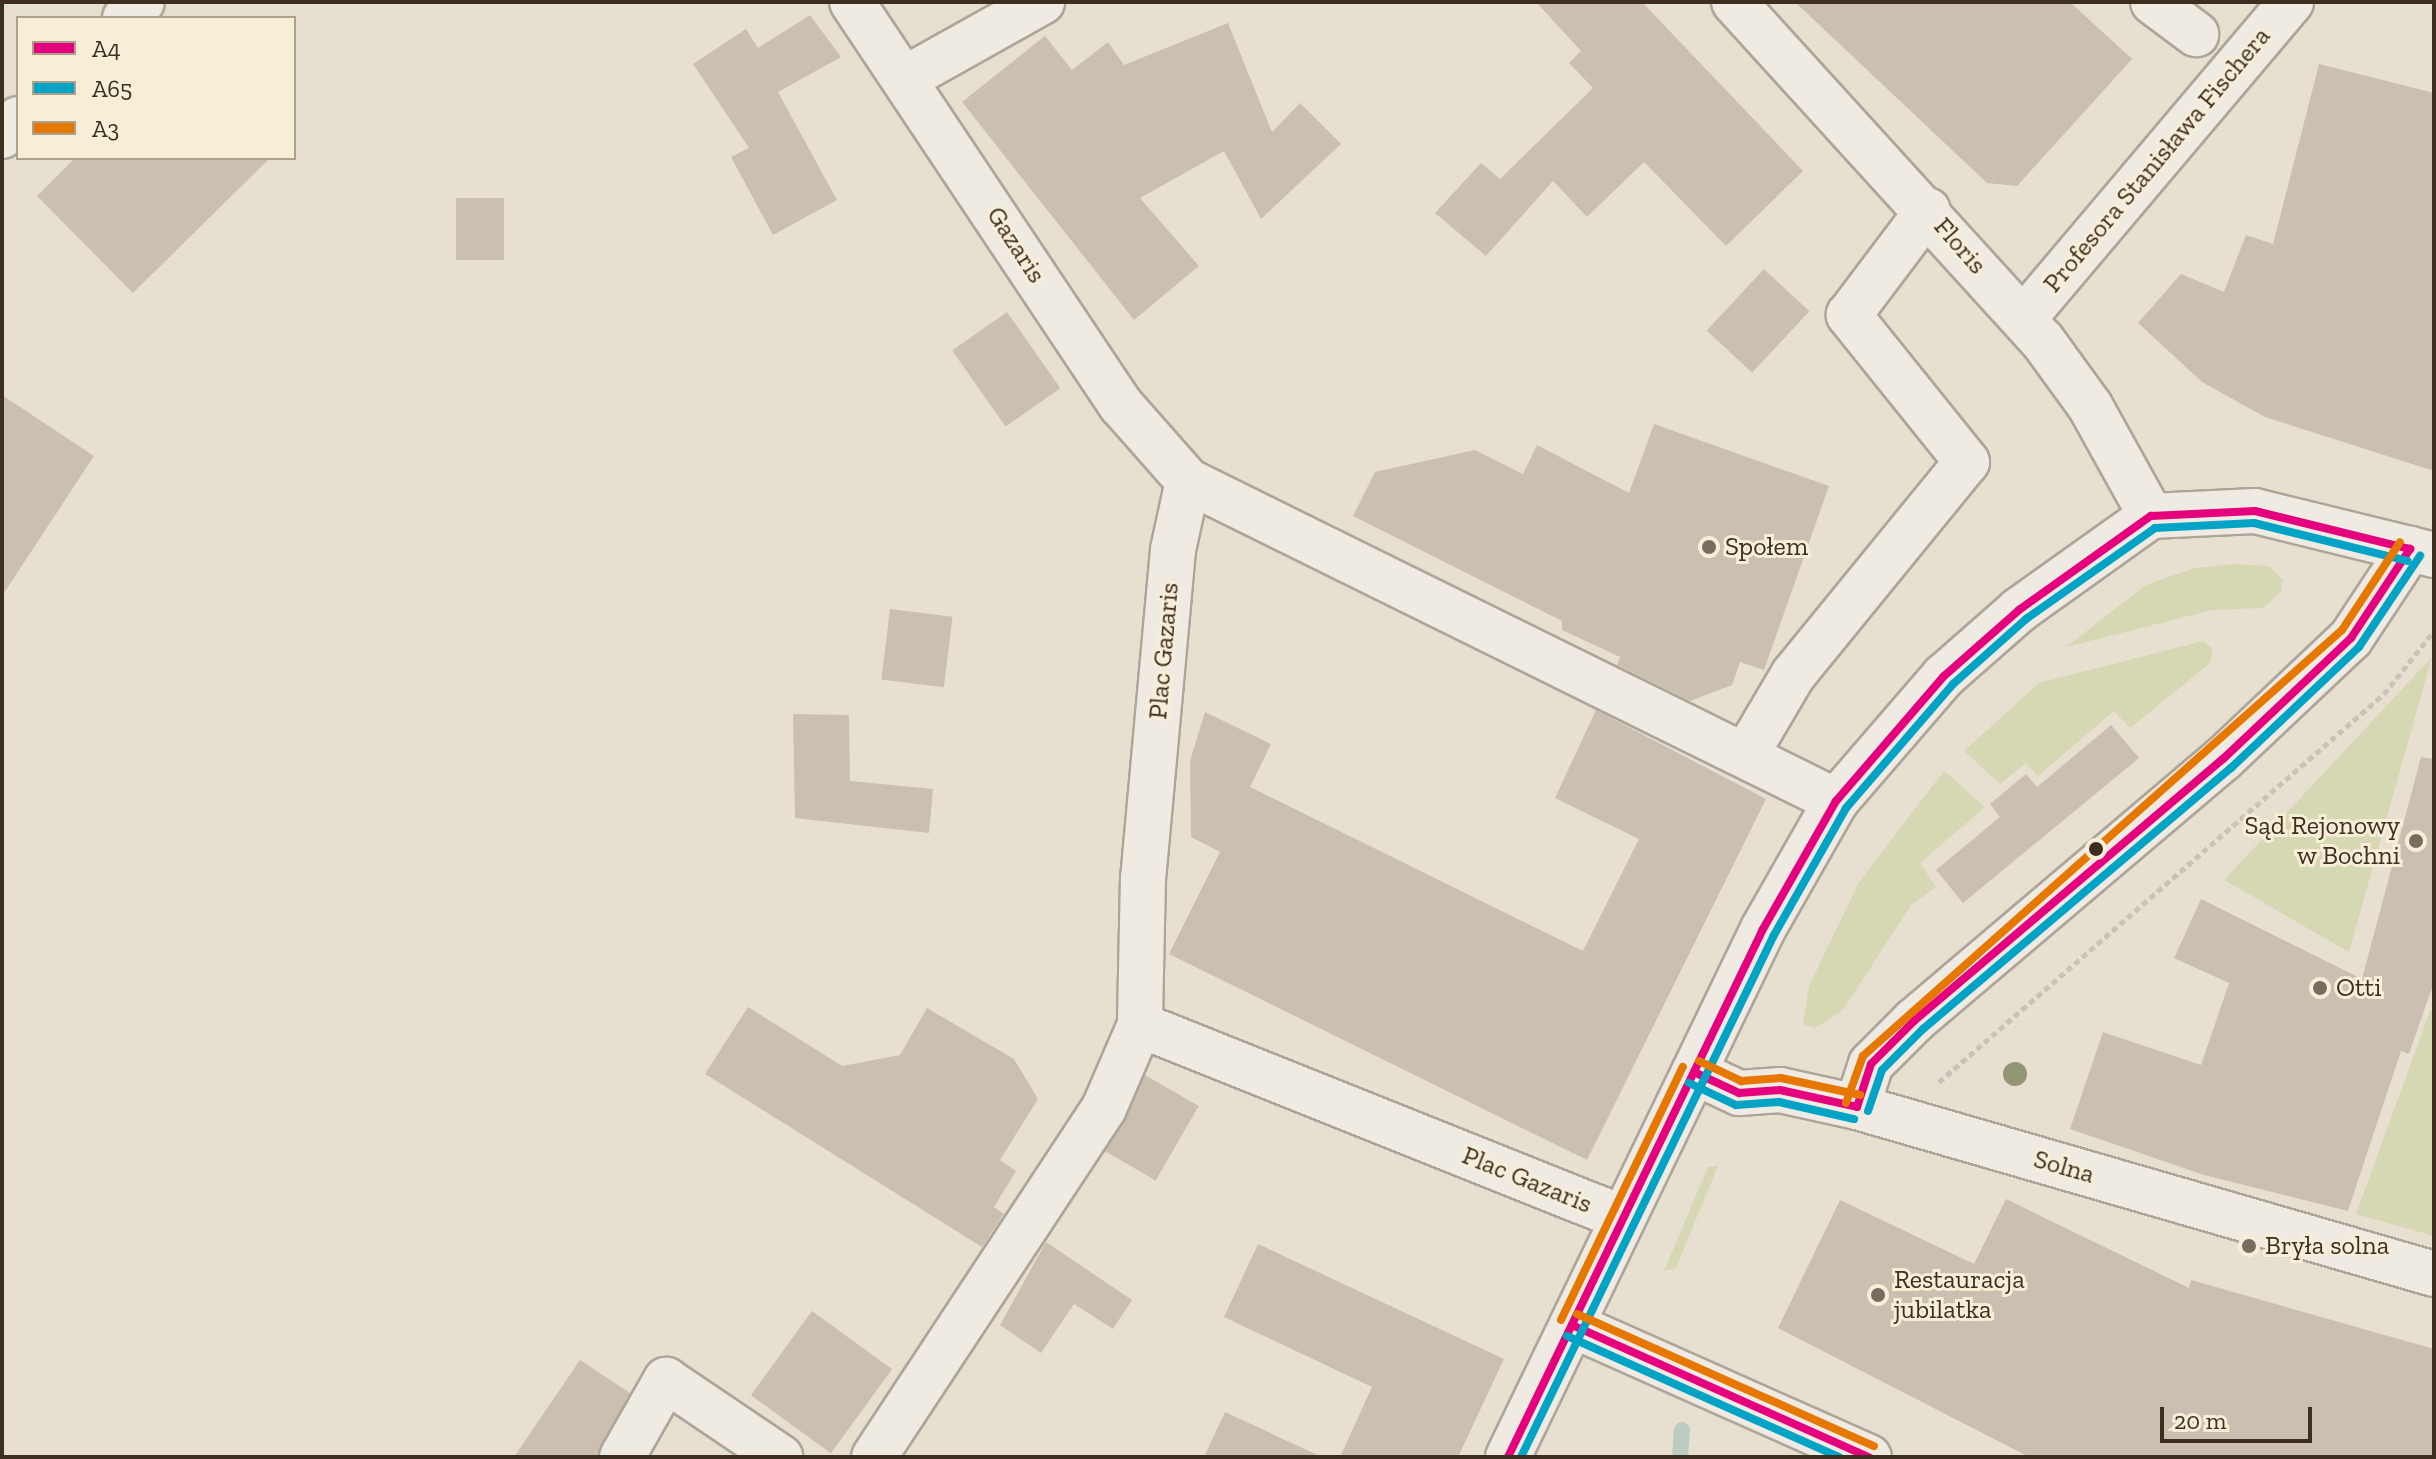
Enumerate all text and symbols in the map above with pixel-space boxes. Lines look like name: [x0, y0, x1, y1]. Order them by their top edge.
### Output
legend: [16, 16, 296, 160]
street label: Profesora Stanisława Fischera: [2037, 21, 2277, 299]
text: A4: [92, 34, 121, 63]
text: A65: [92, 74, 132, 103]
text: A3: [92, 114, 119, 143]
street label: Gazaris: [980, 201, 1052, 289]
street label: Floris: [1927, 211, 1993, 281]
place label: Społem: [1725, 531, 1808, 563]
marker: Społem: [1700, 538, 1718, 556]
street label: Plac Gazaris: [1142, 581, 1186, 721]
place label: Sąd Rejonowy w Bochni: [2244, 810, 2400, 872]
marker: Sąd Rejonowy w Bochni: [2407, 832, 2425, 850]
unlabelled marker: [2088, 841, 2104, 857]
place label: Otti: [2336, 972, 2382, 1004]
marker: Otti: [2311, 979, 2329, 997]
street label: Plac Gazaris: [1458, 1140, 1596, 1220]
street label: Solna: [2030, 1144, 2098, 1190]
place label: Bryła solna: [2265, 1230, 2389, 1262]
marker: Bryła solna: [2240, 1237, 2258, 1255]
place label: Restauracja jubilatka: [1894, 1264, 2025, 1326]
marker: Restauracja jubilatka: [1869, 1286, 1887, 1304]
scale bar: [2164, 1391, 2316, 1441]
text: 20 m: [2174, 1406, 2226, 1435]

